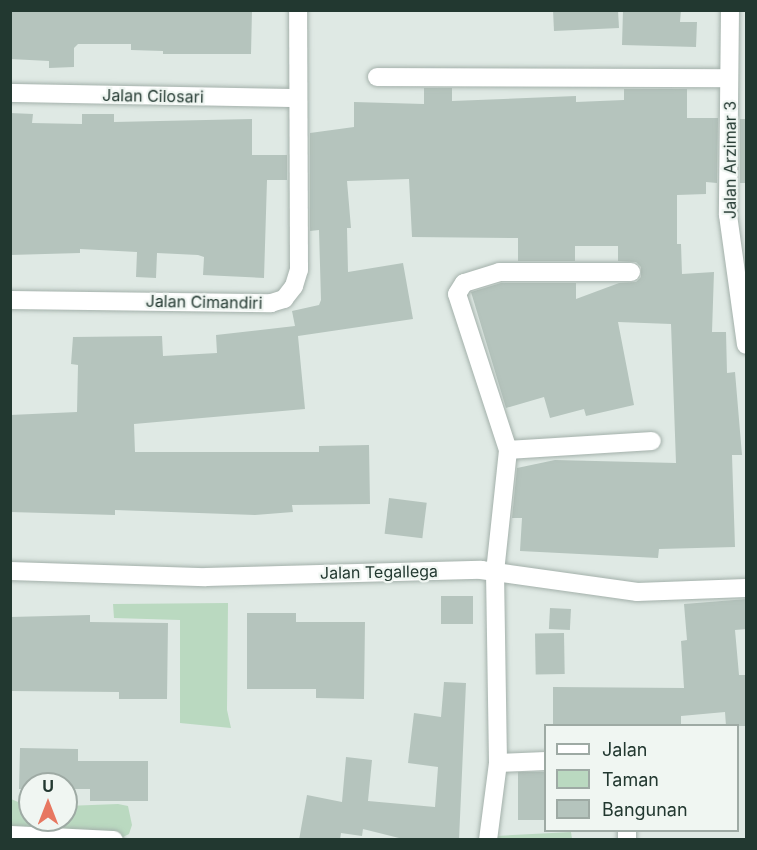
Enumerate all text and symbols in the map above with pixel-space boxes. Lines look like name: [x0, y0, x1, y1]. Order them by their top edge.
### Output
street label: Jalan Cilosari: [102, 86, 204, 106]
street label: Jalan Arzimar 3: [720, 101, 740, 219]
street label: Jalan Cimandiri: [145, 291, 263, 313]
street label: Jalan Tegallega: [320, 561, 438, 583]
legend: [544, 724, 739, 832]
text: Jalan: [602, 739, 647, 760]
text: Taman: [602, 769, 659, 790]
north arrow: [18, 772, 78, 832]
text: U: [42, 776, 54, 796]
text: Bangunan: [602, 799, 688, 820]

